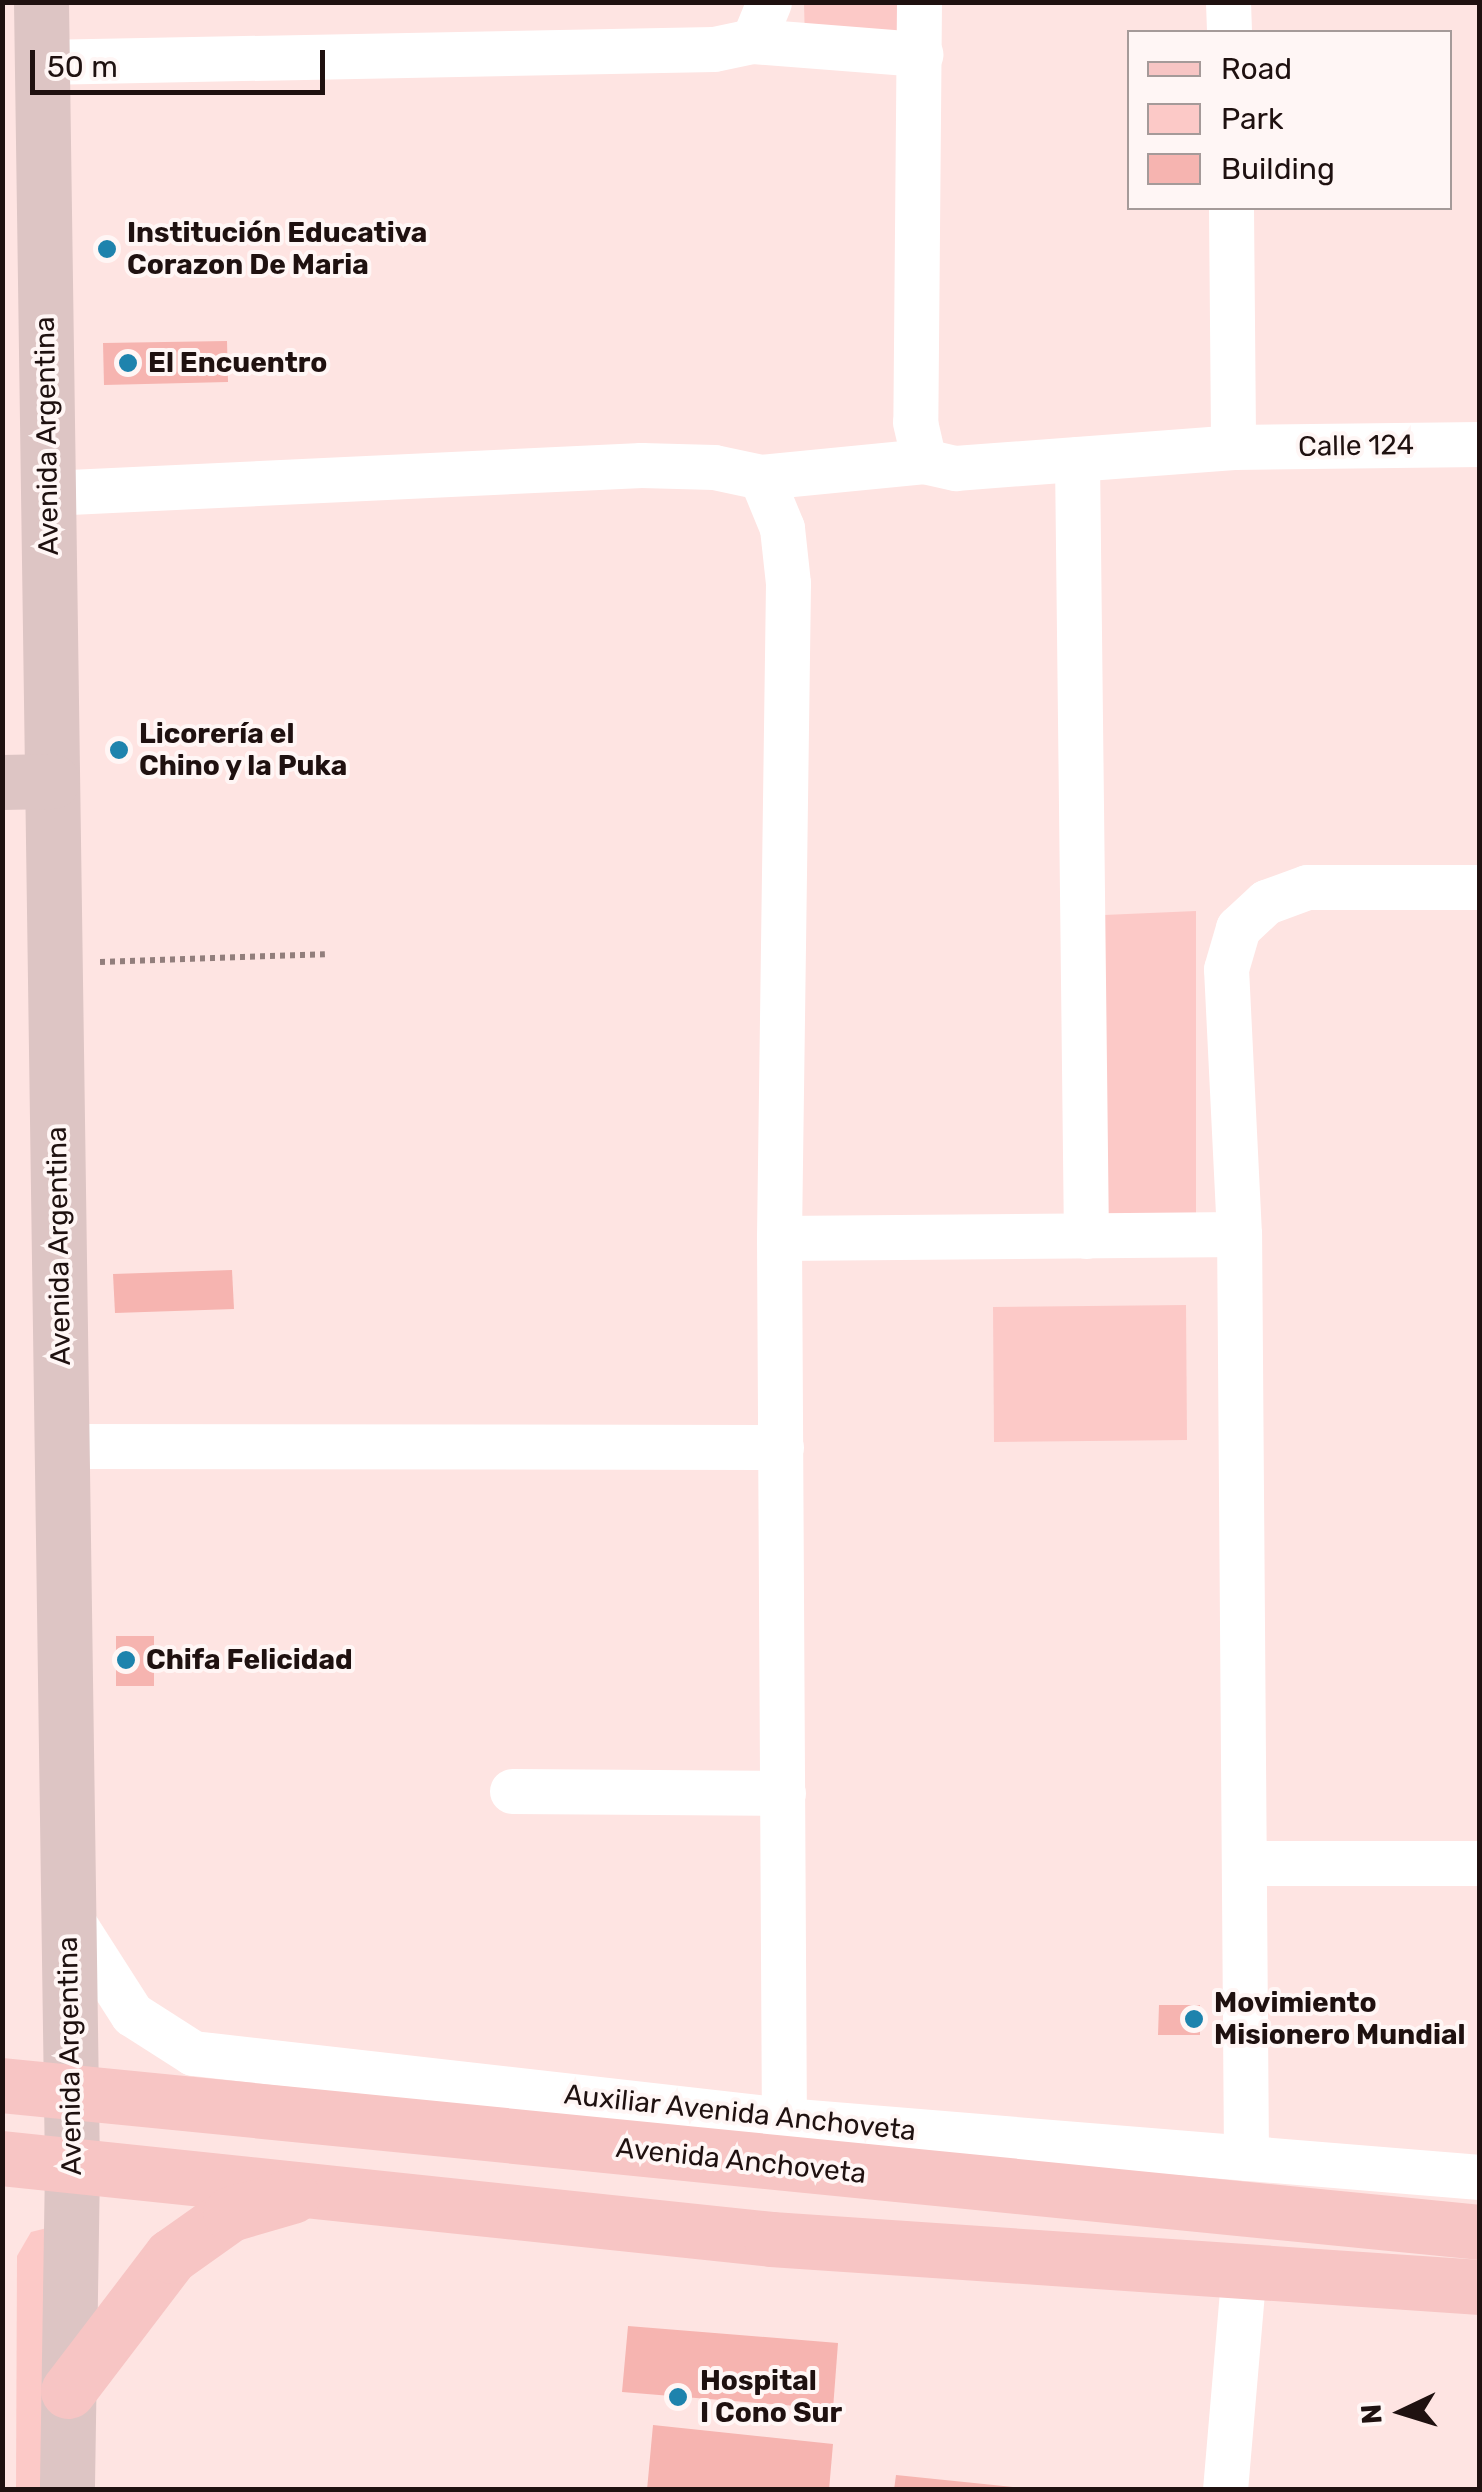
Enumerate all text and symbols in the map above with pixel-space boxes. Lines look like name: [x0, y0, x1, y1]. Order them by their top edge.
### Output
scale bar: [35, 30, 330, 92]
legend: [1127, 30, 1452, 210]
text: 50 m: [47, 49, 118, 85]
text: Road: [1221, 51, 1292, 87]
text: Park: [1221, 101, 1283, 137]
text: Building: [1221, 151, 1335, 187]
place label: Institución Educativa Corazon De Maria: [127, 216, 427, 282]
marker: Institución Educativa Corazon De Maria: [96, 238, 118, 260]
street label: Avenida Argentina: [28, 316, 66, 556]
place label: El Encuentro: [148, 346, 327, 380]
marker: El Encuentro: [117, 352, 139, 374]
street label: Calle 124: [1298, 428, 1414, 464]
place label: Licorería el Chino y la Puka: [139, 717, 349, 783]
marker: Licorería el Chino y la Puka: [108, 739, 130, 761]
street label: Avenida Argentina: [40, 1126, 78, 1366]
place label: Chifa Felicidad: [146, 1643, 353, 1677]
marker: Chifa Felicidad: [115, 1649, 137, 1671]
street label: Avenida Argentina: [51, 1936, 89, 2176]
place label: Movimiento Misionero Mundial: [1214, 1986, 1465, 2052]
marker: Movimiento Misionero Mundial: [1183, 2008, 1205, 2030]
street label: Auxiliar Avenida Anchoveta: [561, 2078, 919, 2148]
street label: Avenida Anchoveta: [614, 2131, 868, 2191]
north arrow: [1352, 2362, 1452, 2462]
place label: Hospital I Cono Sur: [700, 2364, 842, 2430]
marker: Hospital I Cono Sur: [665, 2384, 691, 2410]
text: N: [1354, 2403, 1389, 2425]

